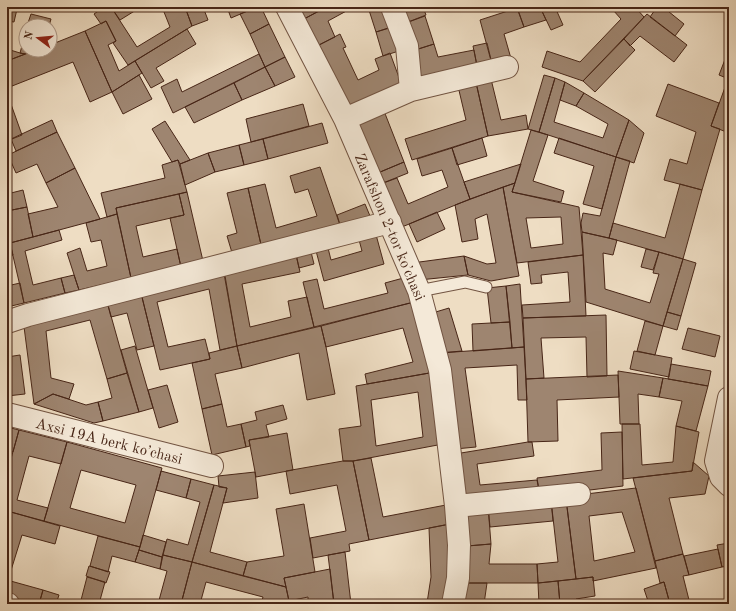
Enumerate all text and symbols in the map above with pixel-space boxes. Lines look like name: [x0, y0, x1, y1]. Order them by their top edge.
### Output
north arrow: [18, 18, 58, 58]
text: N: [23, 30, 36, 41]
street label: Zarafshon 2-tor koʼchasi: [351, 152, 426, 303]
street label: Аxsi 19А berk koʼchasi: [34, 417, 184, 468]

